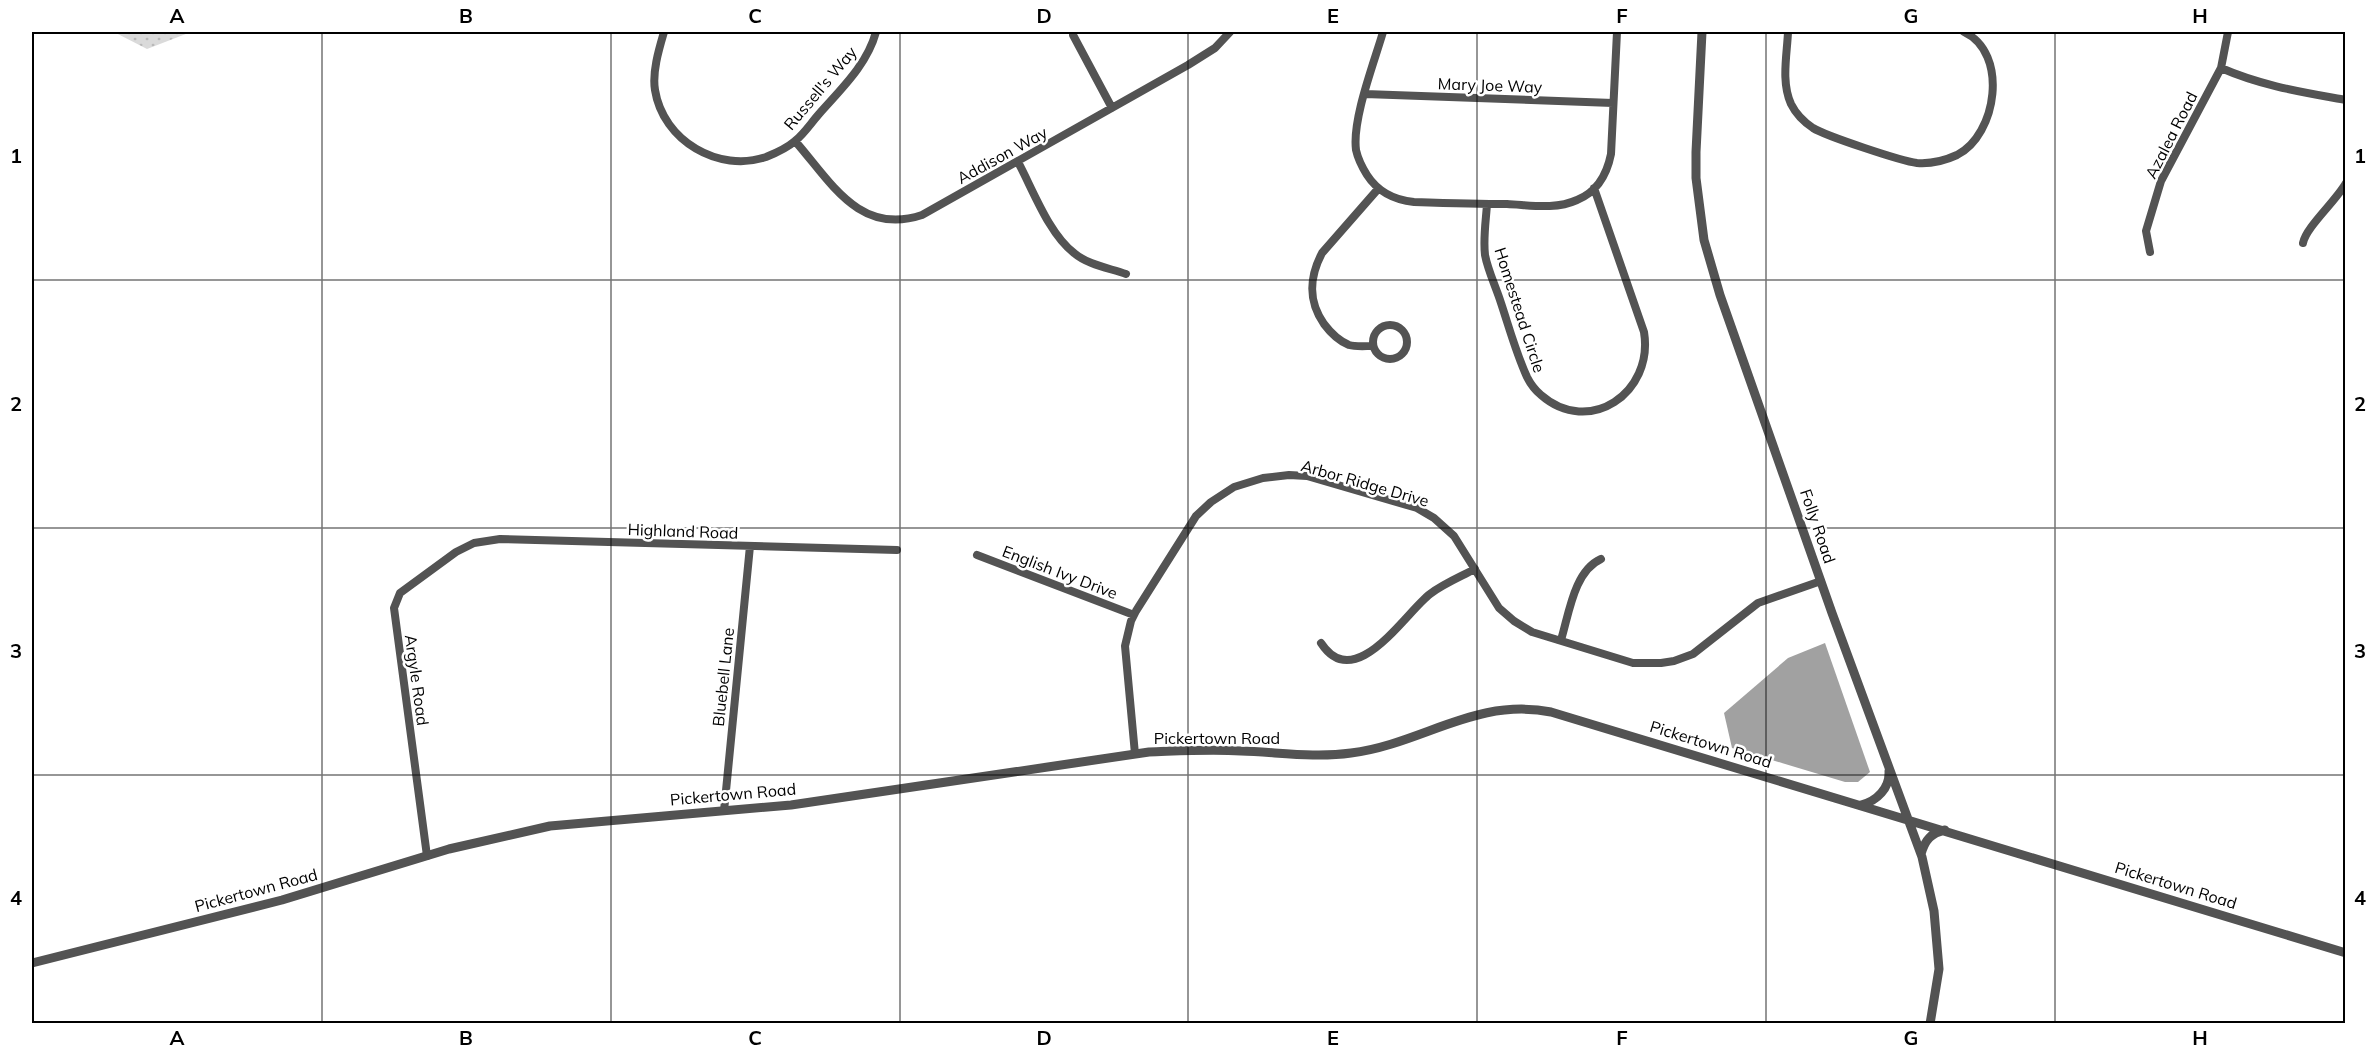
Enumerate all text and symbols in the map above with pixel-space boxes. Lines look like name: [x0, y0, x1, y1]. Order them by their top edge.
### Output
text: A: [170, 3, 185, 28]
text: B: [459, 3, 473, 28]
text: C: [748, 3, 762, 28]
text: D: [1036, 3, 1052, 28]
text: E: [1327, 3, 1339, 28]
text: F: [1616, 3, 1628, 28]
text: G: [1904, 3, 1918, 28]
text: H: [2192, 3, 2208, 28]
street label: Russell's Way: [779, 42, 861, 134]
street label: Mary Joe Way: [1437, 73, 1543, 97]
street label: Azalea Road: [2141, 88, 2201, 182]
street label: Addison Way: [953, 122, 1051, 188]
text: 1: [10, 143, 22, 168]
text: 1: [2354, 143, 2366, 168]
street label: Homestead Circle: [1490, 245, 1550, 375]
text: 2: [10, 391, 22, 416]
text: 2: [2354, 391, 2366, 416]
street label: Arbor Ridge Drive: [1299, 455, 1431, 511]
street label: Folly Road: [1796, 486, 1840, 566]
street label: Highland Road: [627, 519, 739, 543]
street label: English Ivy Drive: [1000, 541, 1120, 603]
street label: Bluebell Lane: [708, 627, 738, 727]
street label: Argyle Road: [401, 633, 433, 727]
text: 3: [10, 638, 22, 663]
text: 3: [2354, 638, 2366, 663]
street label: Pickertown Road: [1648, 716, 1774, 772]
street label: Pickertown Road: [1154, 728, 1280, 748]
street label: Pickertown Road: [669, 779, 797, 809]
street label: Pickertown Road: [2113, 857, 2239, 913]
street label: Pickertown Road: [192, 864, 320, 916]
text: 4: [10, 885, 22, 910]
text: 4: [2354, 885, 2366, 910]
text: A: [170, 1025, 185, 1050]
text: B: [459, 1025, 473, 1050]
text: C: [748, 1025, 762, 1050]
text: D: [1036, 1025, 1052, 1050]
text: E: [1327, 1025, 1339, 1050]
text: F: [1616, 1025, 1628, 1050]
text: G: [1904, 1025, 1918, 1050]
text: H: [2192, 1025, 2208, 1050]

